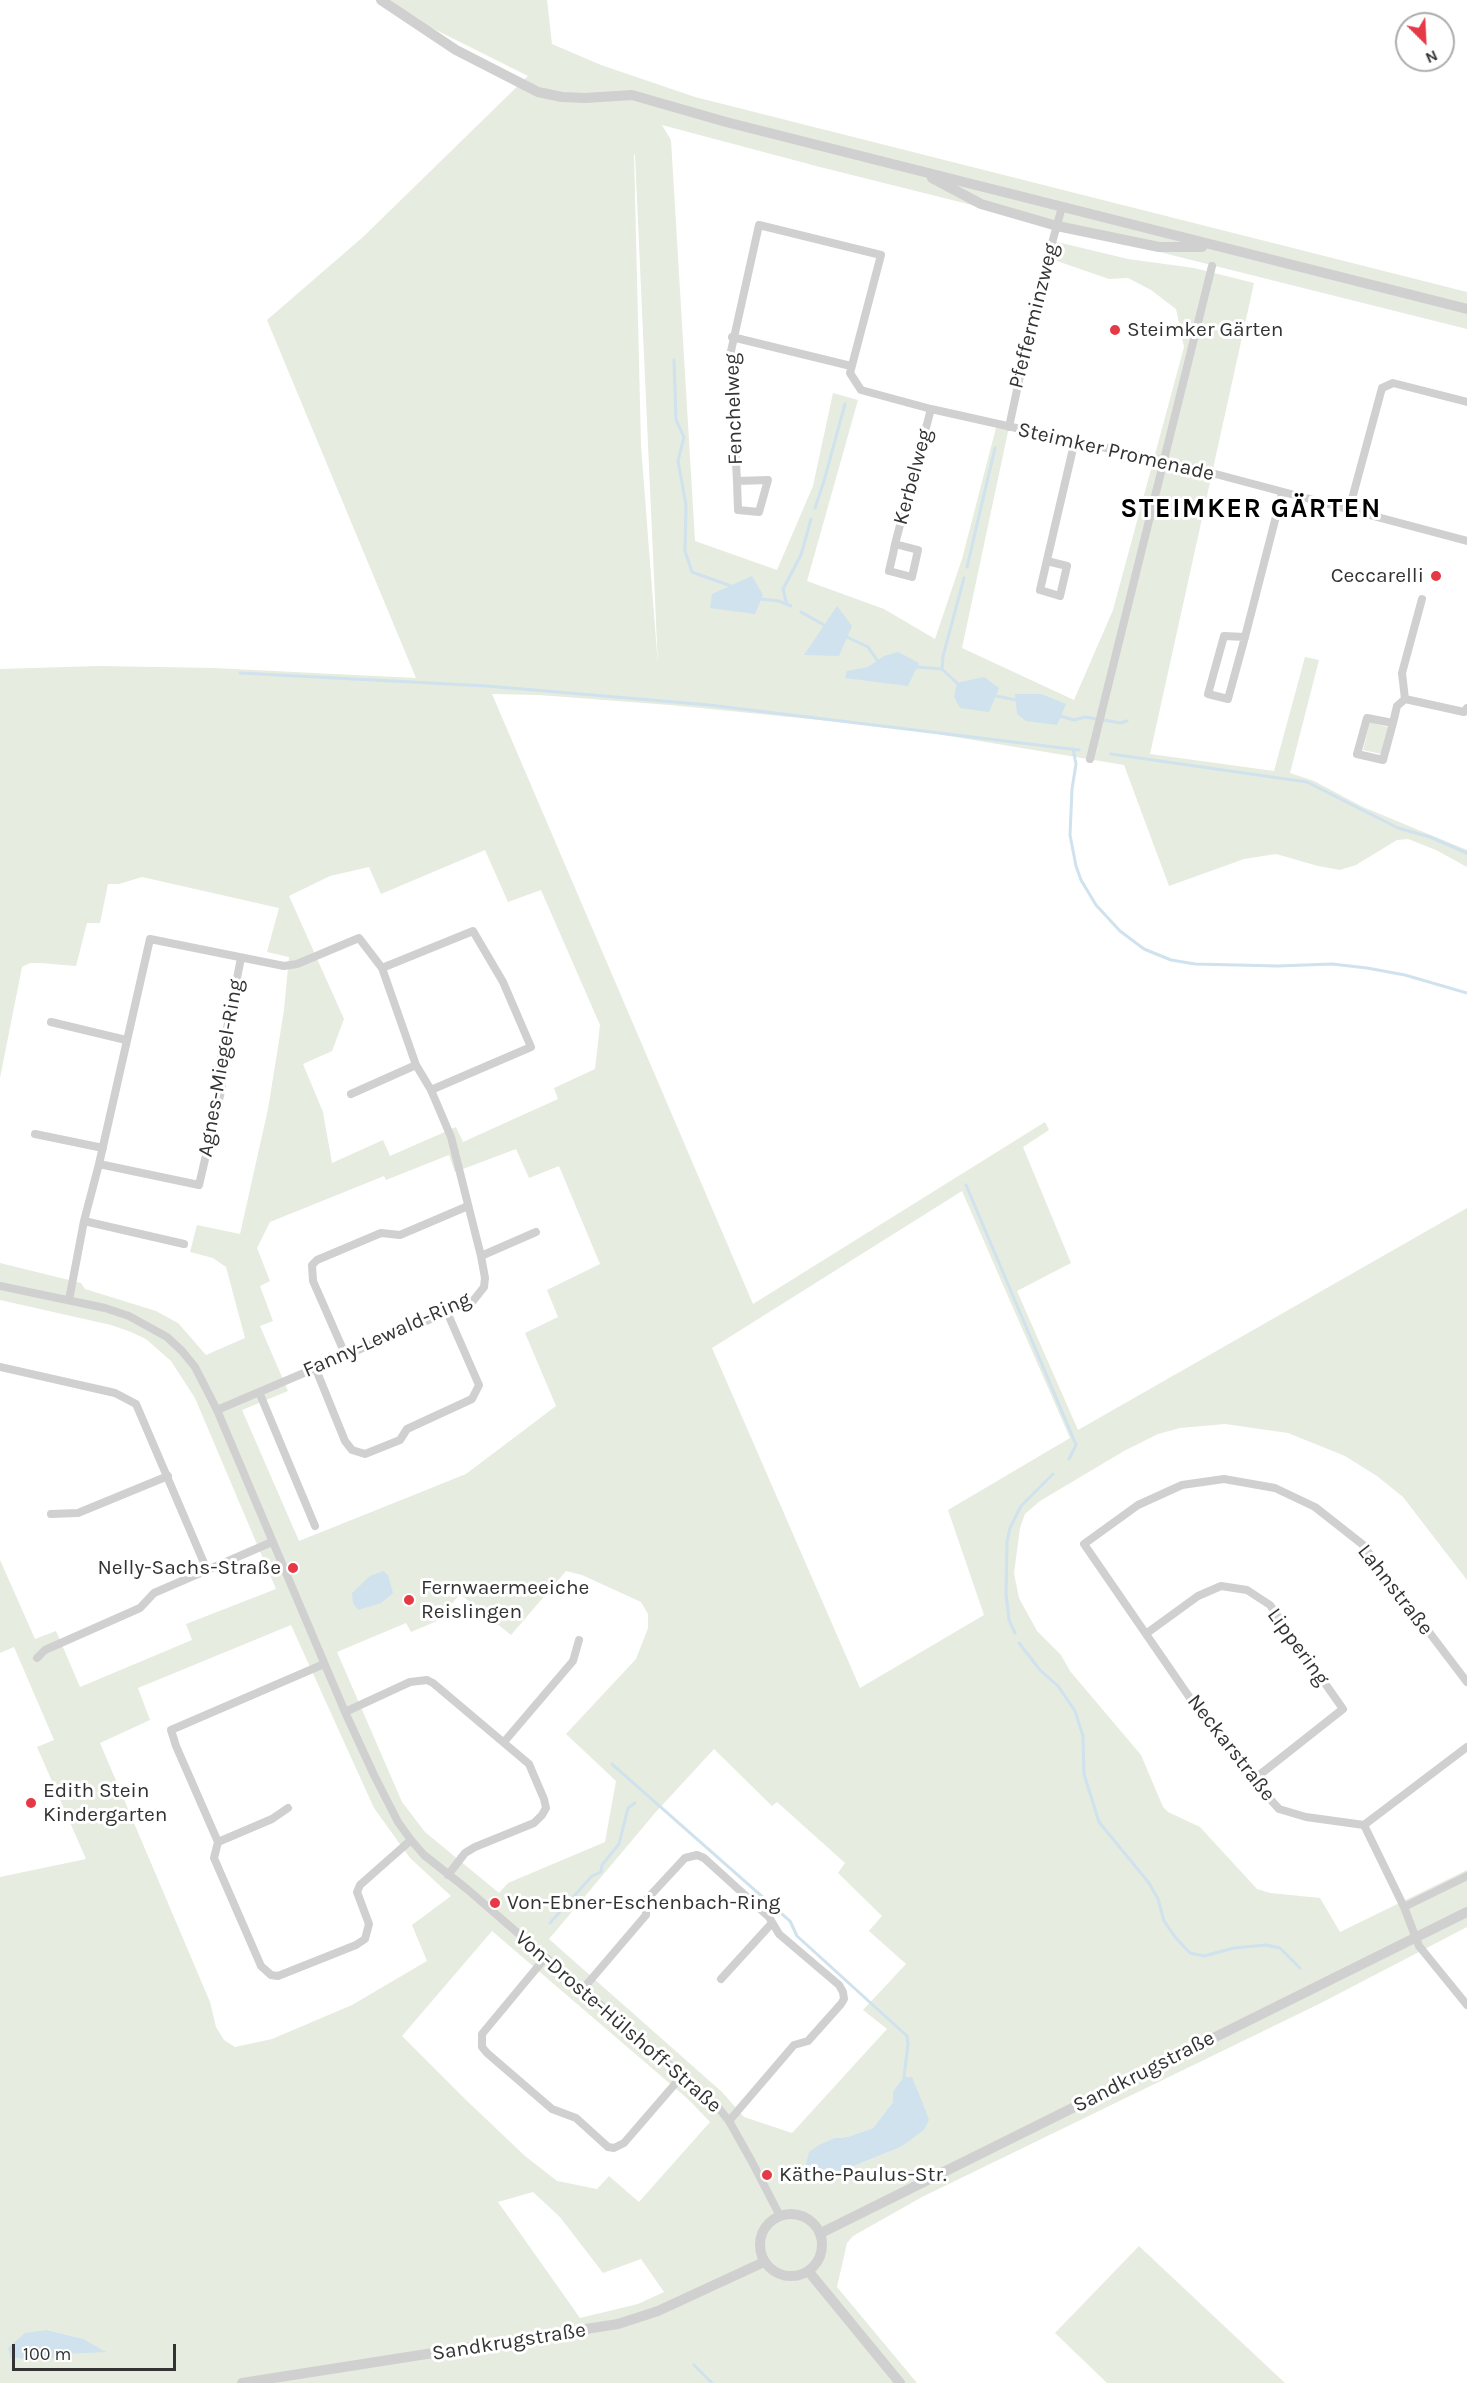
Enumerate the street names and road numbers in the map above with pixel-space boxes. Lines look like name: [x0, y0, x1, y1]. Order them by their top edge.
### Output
street label: Pfefferminzweg: [1004, 241, 1064, 391]
street label: Fenchelweg: [719, 353, 749, 465]
street label: Steimker Promenade: [1015, 417, 1217, 487]
street label: Kerbelweg: [888, 426, 938, 528]
street label: Agnes-Miegel-Ring: [193, 977, 249, 1159]
street label: Fanny-Lewald-Ring: [299, 1287, 475, 1383]
street label: Lahnstraße: [1352, 1540, 1438, 1640]
street label: Lippering: [1261, 1603, 1335, 1691]
street label: Neckarstraße: [1181, 1690, 1281, 1806]
street label: Von-Droste-Hülshoff-Straße: [510, 1925, 726, 2119]
street label: Sandkrugstraße: [1069, 2026, 1219, 2118]
street label: Sandkrugstraße: [430, 2317, 588, 2367]

